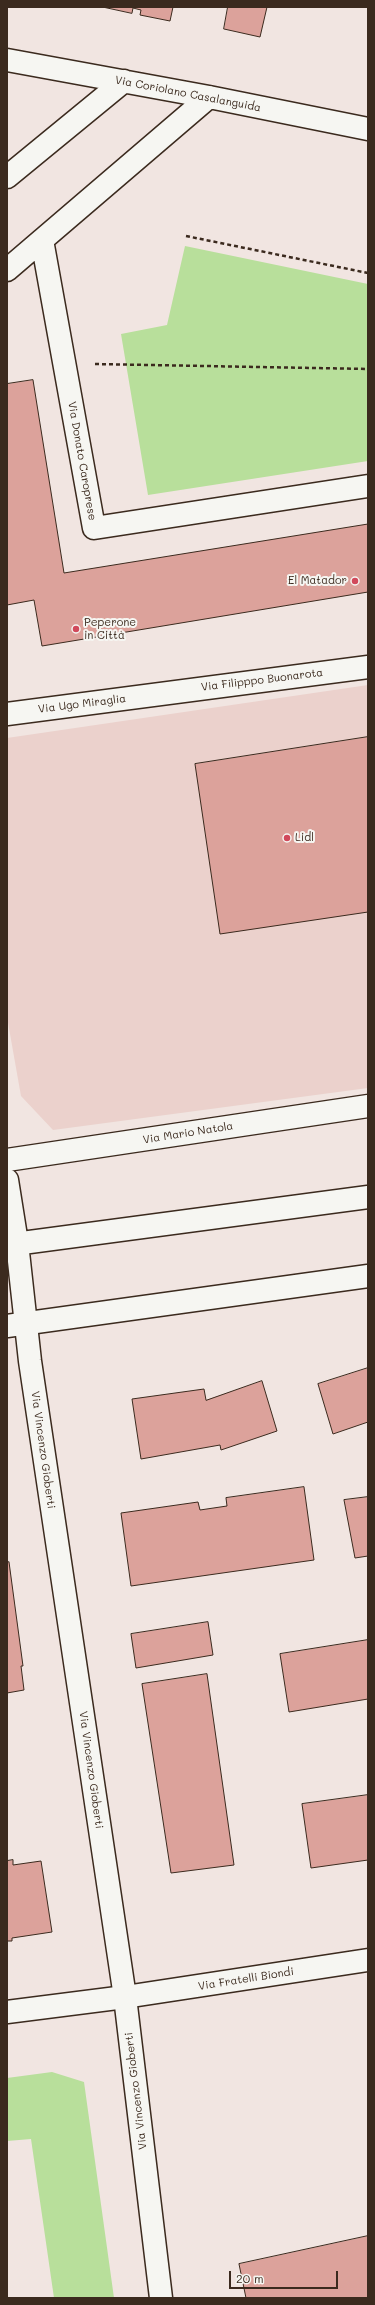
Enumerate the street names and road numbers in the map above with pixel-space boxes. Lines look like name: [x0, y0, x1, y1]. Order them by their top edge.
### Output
street label: Via Coriolano Casalanguida: [114, 73, 262, 115]
street label: Via Donato Caroprese: [65, 400, 99, 522]
street label: Via Filipppo Buonarota: [200, 666, 324, 694]
street label: Via Ugo Miraglia: [37, 692, 127, 716]
street label: Via Mario Natola: [142, 1119, 234, 1147]
street label: Via Vincenzo Gioberti: [28, 1390, 58, 1510]
street label: Via Vincenzo Gioberti: [76, 1710, 106, 1830]
street label: Via Fratelli Biondi: [197, 1965, 295, 1993]
street label: Via Vincenzo Gioberti: [122, 2031, 150, 2151]

